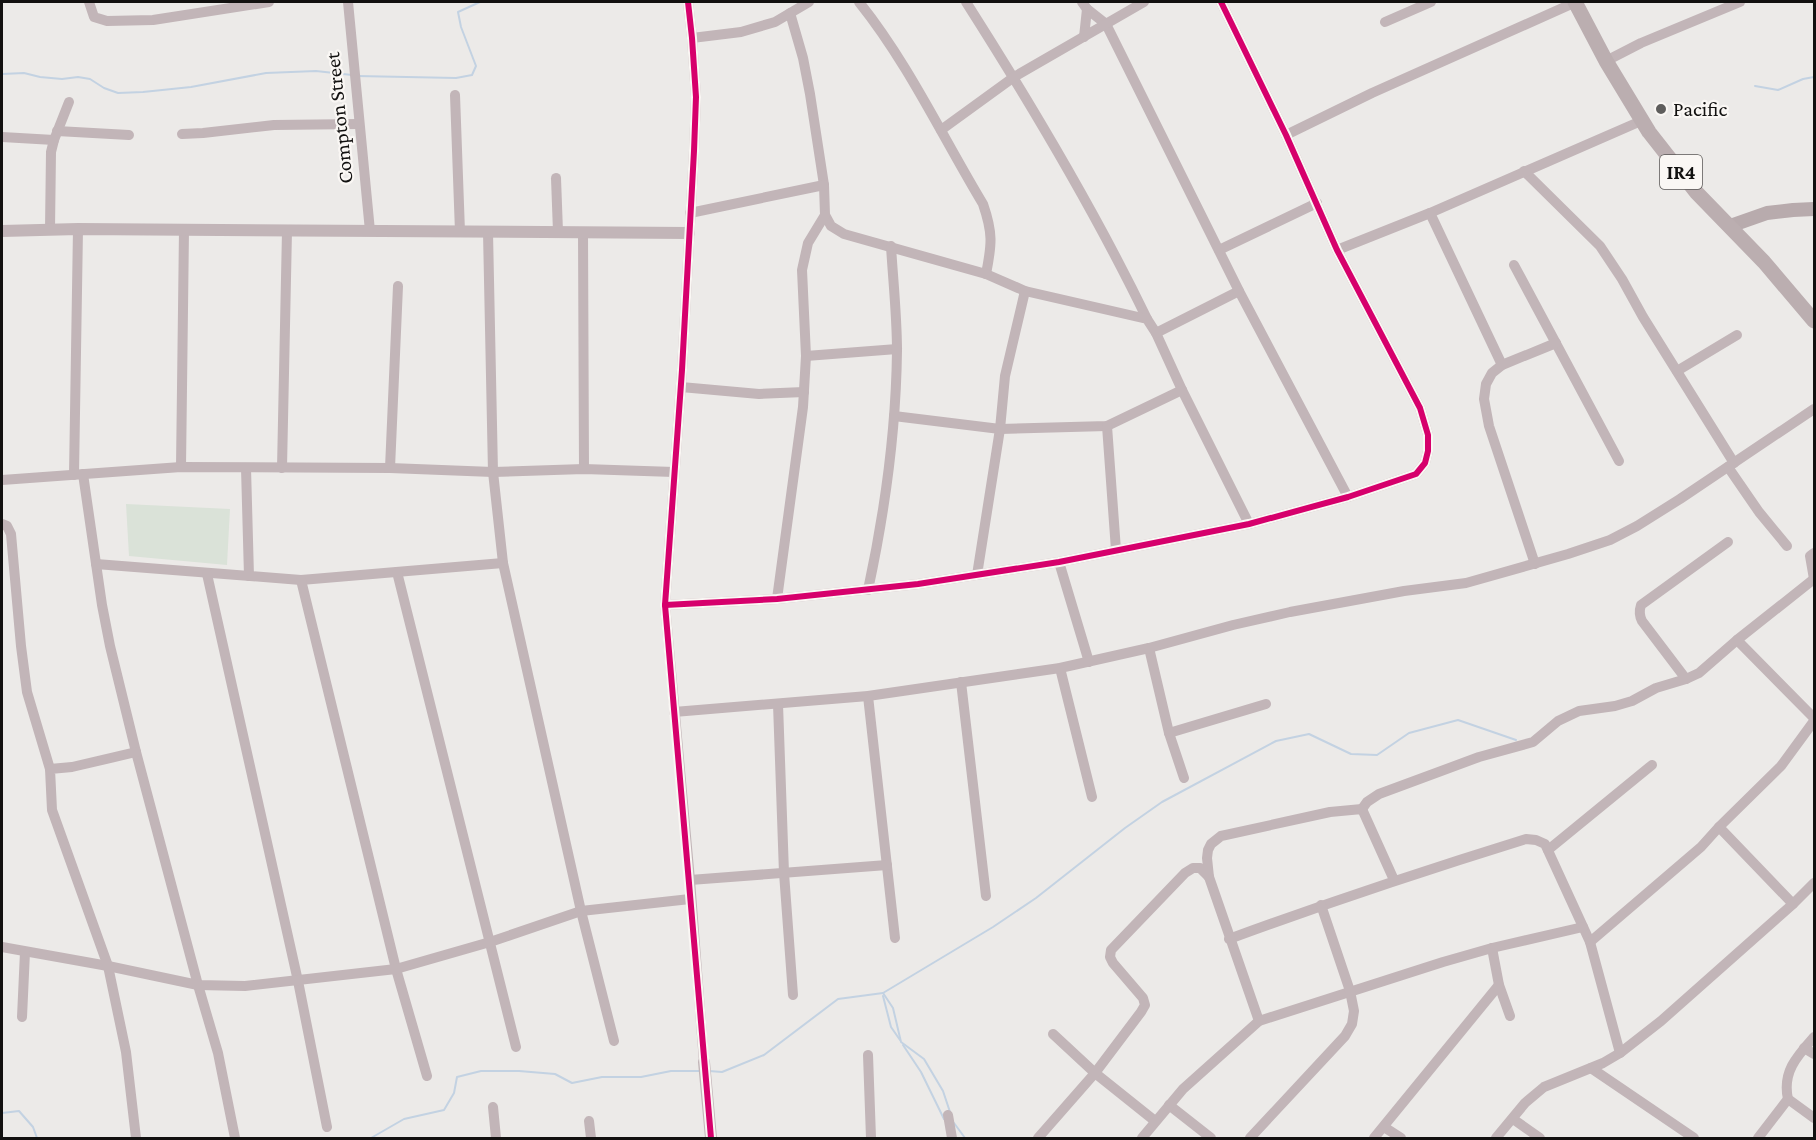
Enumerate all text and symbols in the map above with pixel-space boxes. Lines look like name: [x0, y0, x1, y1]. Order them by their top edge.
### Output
street label: Compton Street: [320, 50, 358, 185]
place label: Pacific: [1673, 97, 1727, 121]
marker: Pacific: [1654, 102, 1668, 116]
road number: IR4: [1660, 155, 1702, 189]

